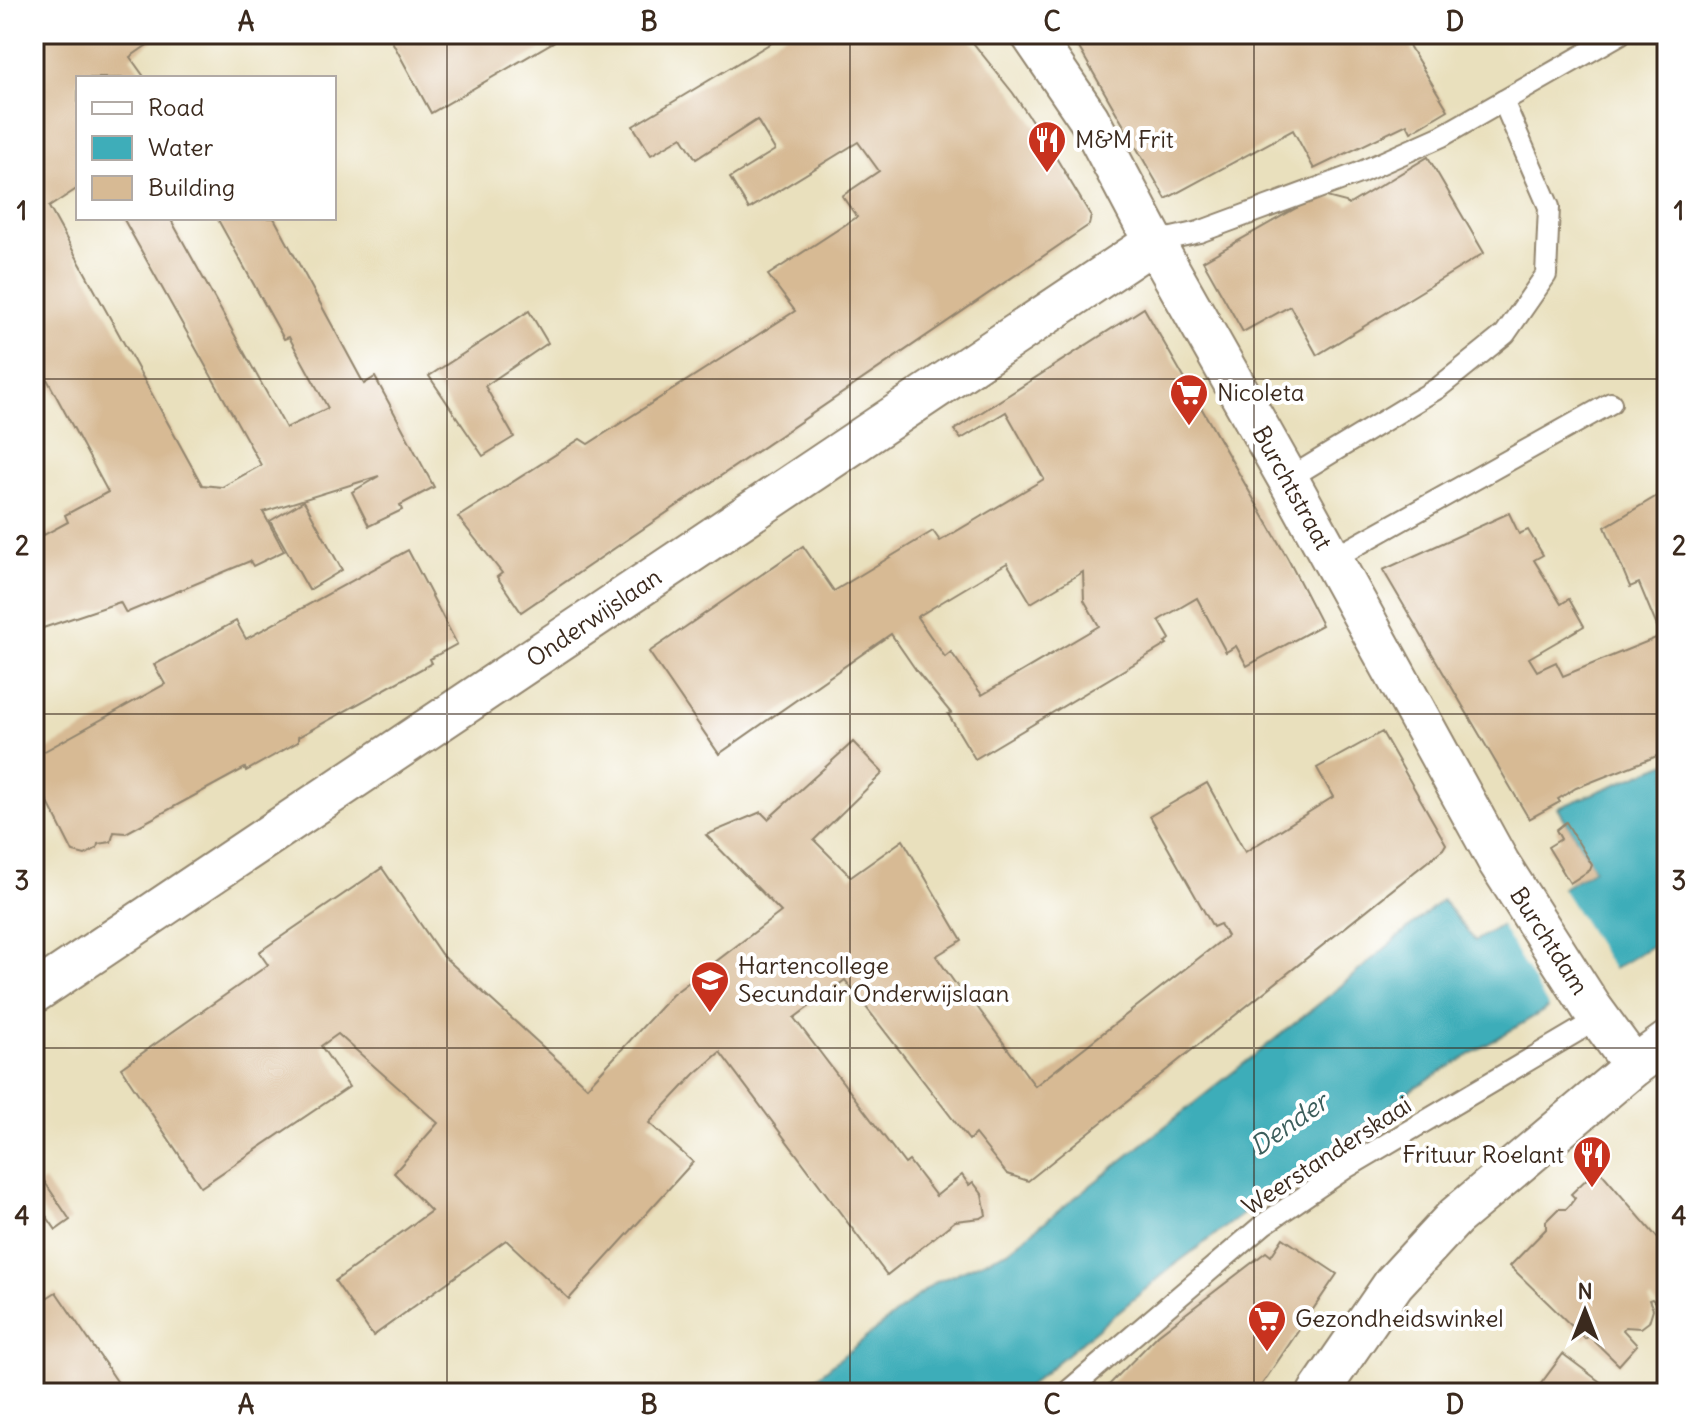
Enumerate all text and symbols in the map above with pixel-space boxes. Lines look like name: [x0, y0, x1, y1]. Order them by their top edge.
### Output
text: A: [238, 5, 255, 38]
text: B: [640, 5, 658, 38]
text: C: [1043, 5, 1061, 38]
text: D: [1446, 5, 1464, 38]
legend: [76, 76, 336, 220]
text: Road: [148, 92, 204, 122]
restaurant icon: M&M Frit: [1026, 119, 1068, 174]
place label: M&M Frit: [1075, 124, 1174, 154]
text: Water: [148, 132, 213, 162]
text: Building: [148, 172, 235, 202]
text: 1: [17, 194, 27, 227]
text: 1: [1674, 194, 1684, 227]
supermarket icon: Nicoleta: [1168, 372, 1210, 427]
place label: Nicoleta: [1217, 377, 1304, 407]
street label: Burchtstraat: [1247, 420, 1339, 555]
text: 2: [15, 529, 29, 562]
text: 2: [1672, 529, 1686, 562]
street label: Onderwijslaan: [520, 561, 667, 673]
text: 3: [15, 864, 29, 897]
text: 3: [1672, 864, 1686, 897]
street label: Burchtdam: [1504, 881, 1596, 1000]
place label: Hartencollege Secundair Onderwijslaan: [738, 950, 1009, 1008]
school or university icon: Hartencollege Secundair Onderwijslaan: [689, 959, 731, 1014]
water label: Dender: [1243, 1083, 1337, 1162]
street label: Weerstanderskaai: [1236, 1089, 1417, 1221]
restaurant icon: Frituur Roelant: [1571, 1134, 1613, 1189]
place label: Frituur Roelant: [1402, 1139, 1564, 1169]
text: 4: [14, 1199, 30, 1232]
text: 4: [1671, 1199, 1687, 1232]
north arrow: [1545, 1271, 1625, 1351]
text: N: [1577, 1277, 1593, 1305]
supermarket icon: Gezondheidswinkel: [1246, 1298, 1288, 1353]
place label: Gezondheidswinkel: [1295, 1303, 1504, 1333]
text: A: [238, 1388, 255, 1421]
text: B: [640, 1388, 658, 1421]
text: C: [1043, 1388, 1061, 1421]
text: D: [1446, 1388, 1464, 1421]

